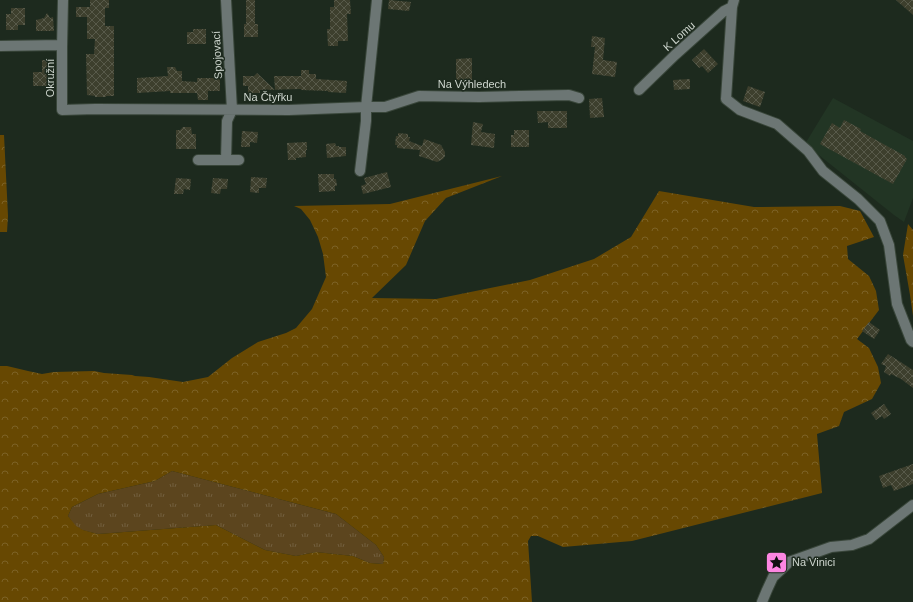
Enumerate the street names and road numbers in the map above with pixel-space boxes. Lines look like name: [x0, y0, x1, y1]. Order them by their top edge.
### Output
street label: K Lomu: [661, 19, 697, 53]
street label: Spojovací: [210, 31, 224, 79]
street label: Okružní: [44, 59, 56, 97]
street label: Na Výhledech: [438, 78, 506, 90]
street label: Na Čtyřku: [244, 91, 292, 103]

